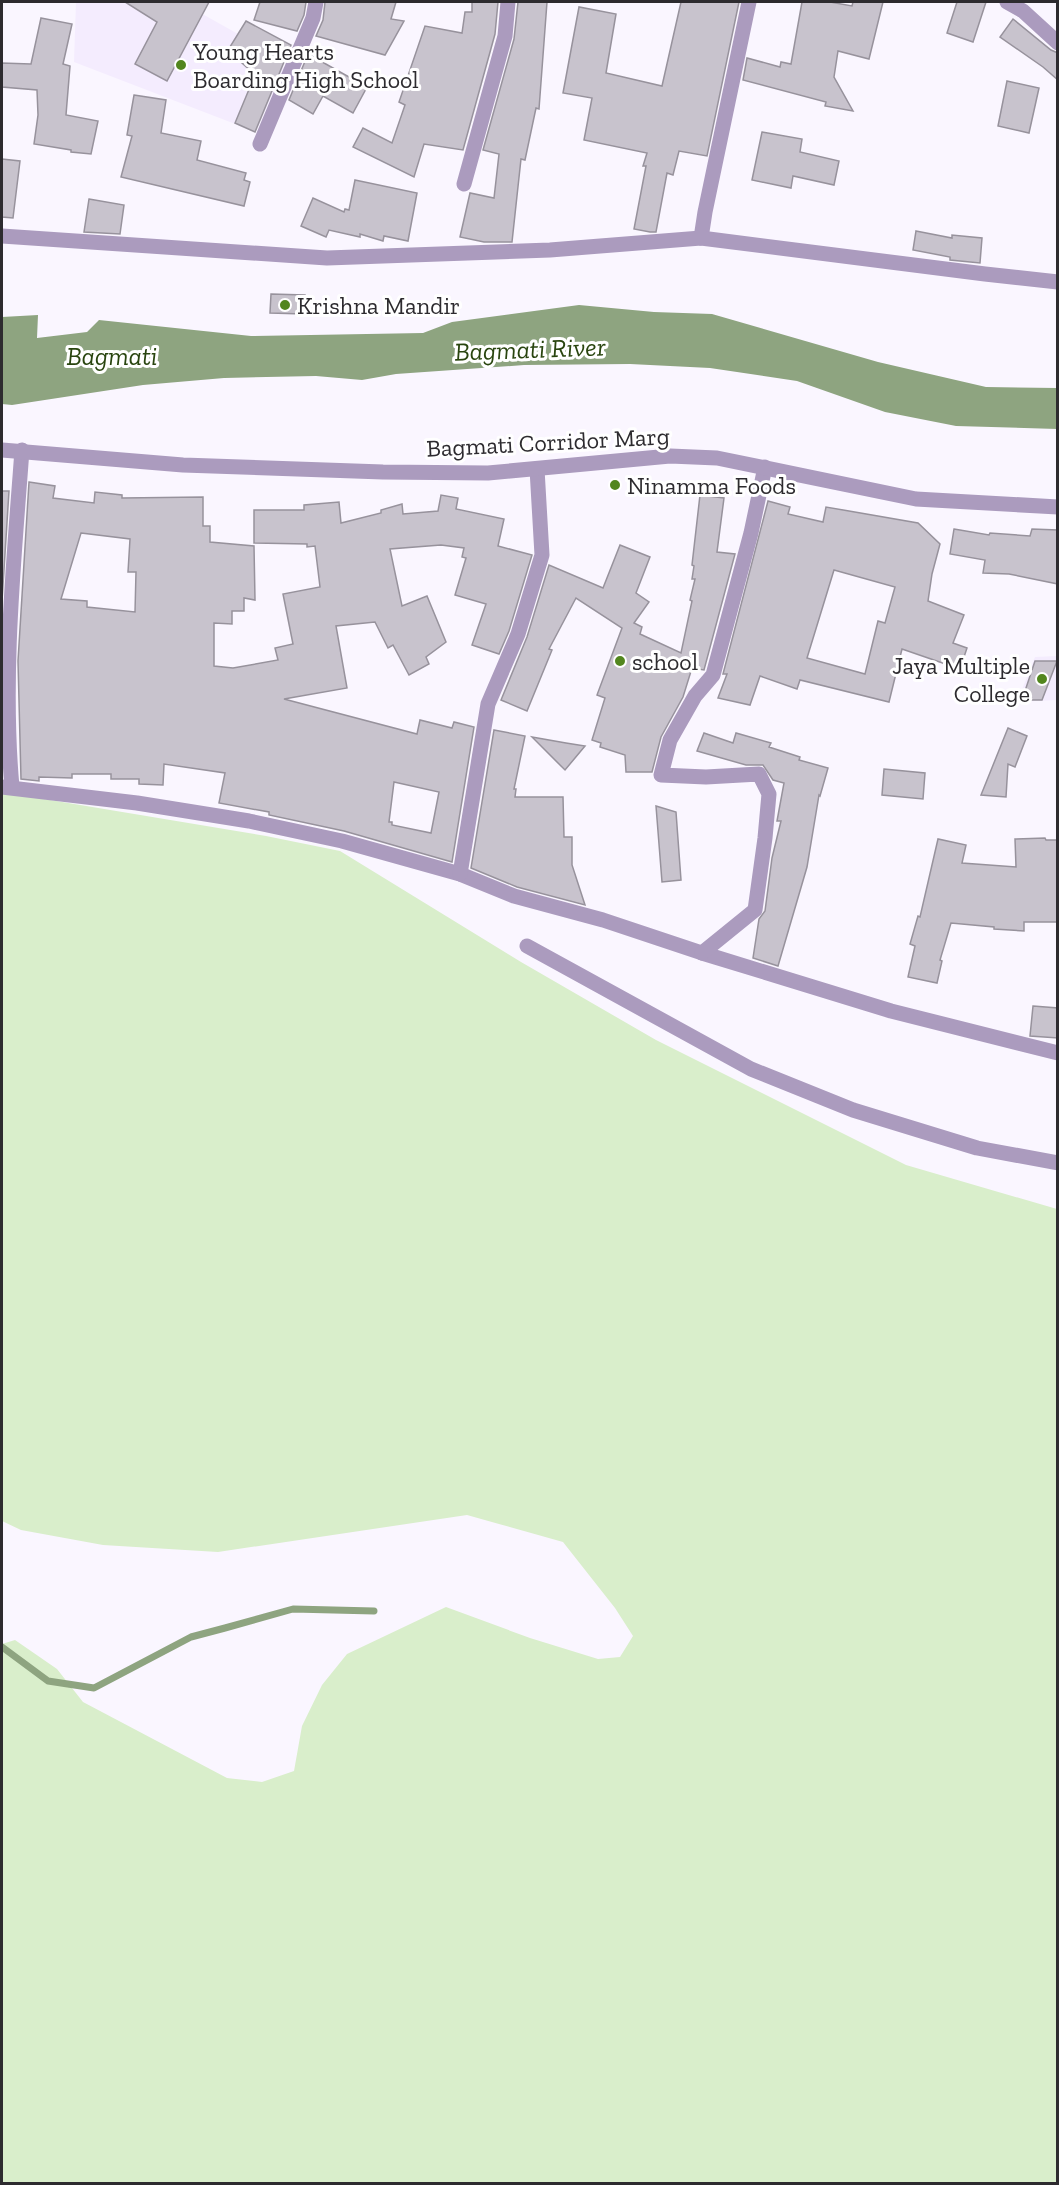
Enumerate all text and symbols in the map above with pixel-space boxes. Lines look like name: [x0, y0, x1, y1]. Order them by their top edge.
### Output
place label: Young Hearts Boarding High School: [192, 37, 419, 94]
marker: Young Hearts Boarding High School: [174, 58, 188, 72]
place label: Krishna Mandir: [297, 291, 460, 320]
marker: Krishna Mandir: [278, 298, 292, 312]
water label: Bagmati River: [454, 330, 606, 368]
water label: Bagmati: [67, 340, 157, 372]
street label: Bagmati Corridor Marg: [426, 421, 670, 463]
place label: Ninamma Foods: [627, 471, 796, 500]
marker: Ninamma Foods: [608, 478, 622, 492]
place label: school: [632, 647, 698, 676]
place label: Jaya Multiple College: [892, 651, 1030, 708]
marker: school: [613, 654, 627, 668]
marker: Jaya Multiple College: [1035, 672, 1049, 686]

